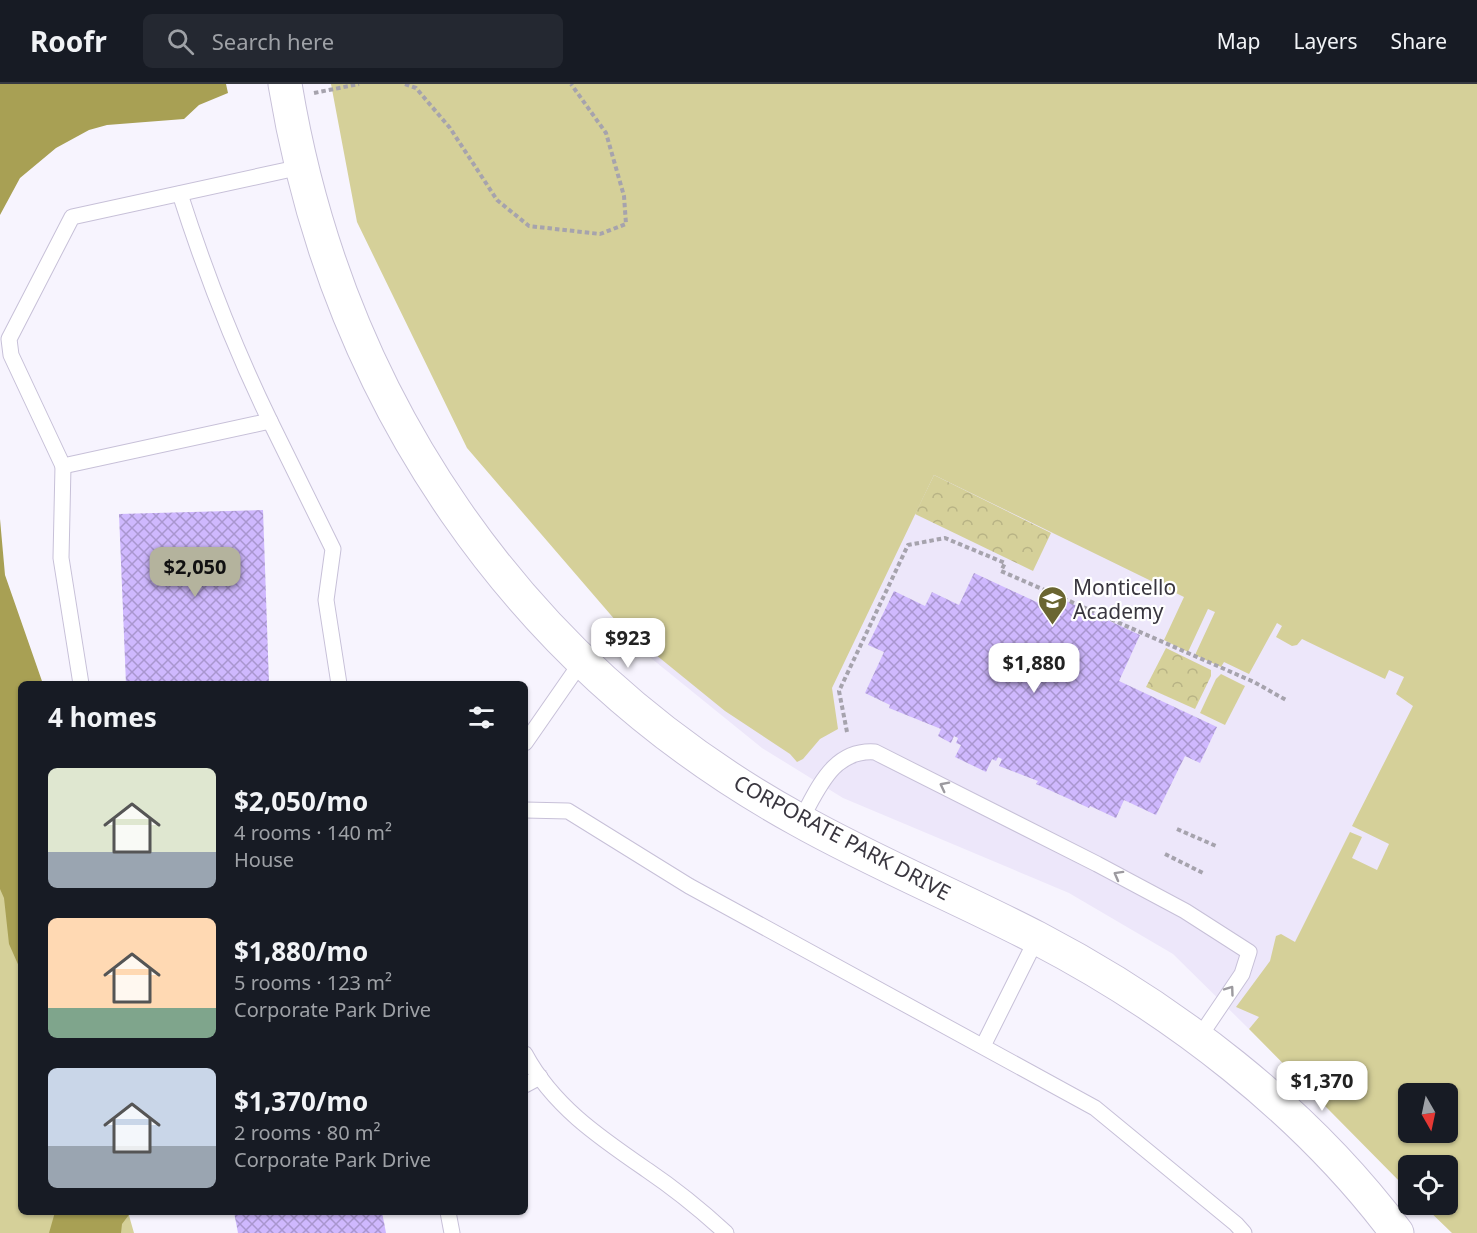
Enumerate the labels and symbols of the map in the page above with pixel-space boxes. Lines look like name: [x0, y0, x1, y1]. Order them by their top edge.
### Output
pin: $2,050: [146, 547, 244, 598]
place label: Monticello Academy: [1073, 573, 1176, 625]
school or university icon: Monticello Academy: [1036, 584, 1068, 626]
pin: $923: [592, 618, 664, 669]
pin: $1,880: [985, 643, 1083, 694]
street label: CORPORATE PARK DRIVE: [729, 768, 956, 906]
one-way arrow: [940, 782, 951, 793]
one-way arrow: [1114, 871, 1124, 882]
one-way arrow: [1223, 986, 1234, 997]
pin: $1,370: [1273, 1061, 1371, 1112]
north arrow: [1398, 1083, 1458, 1143]

